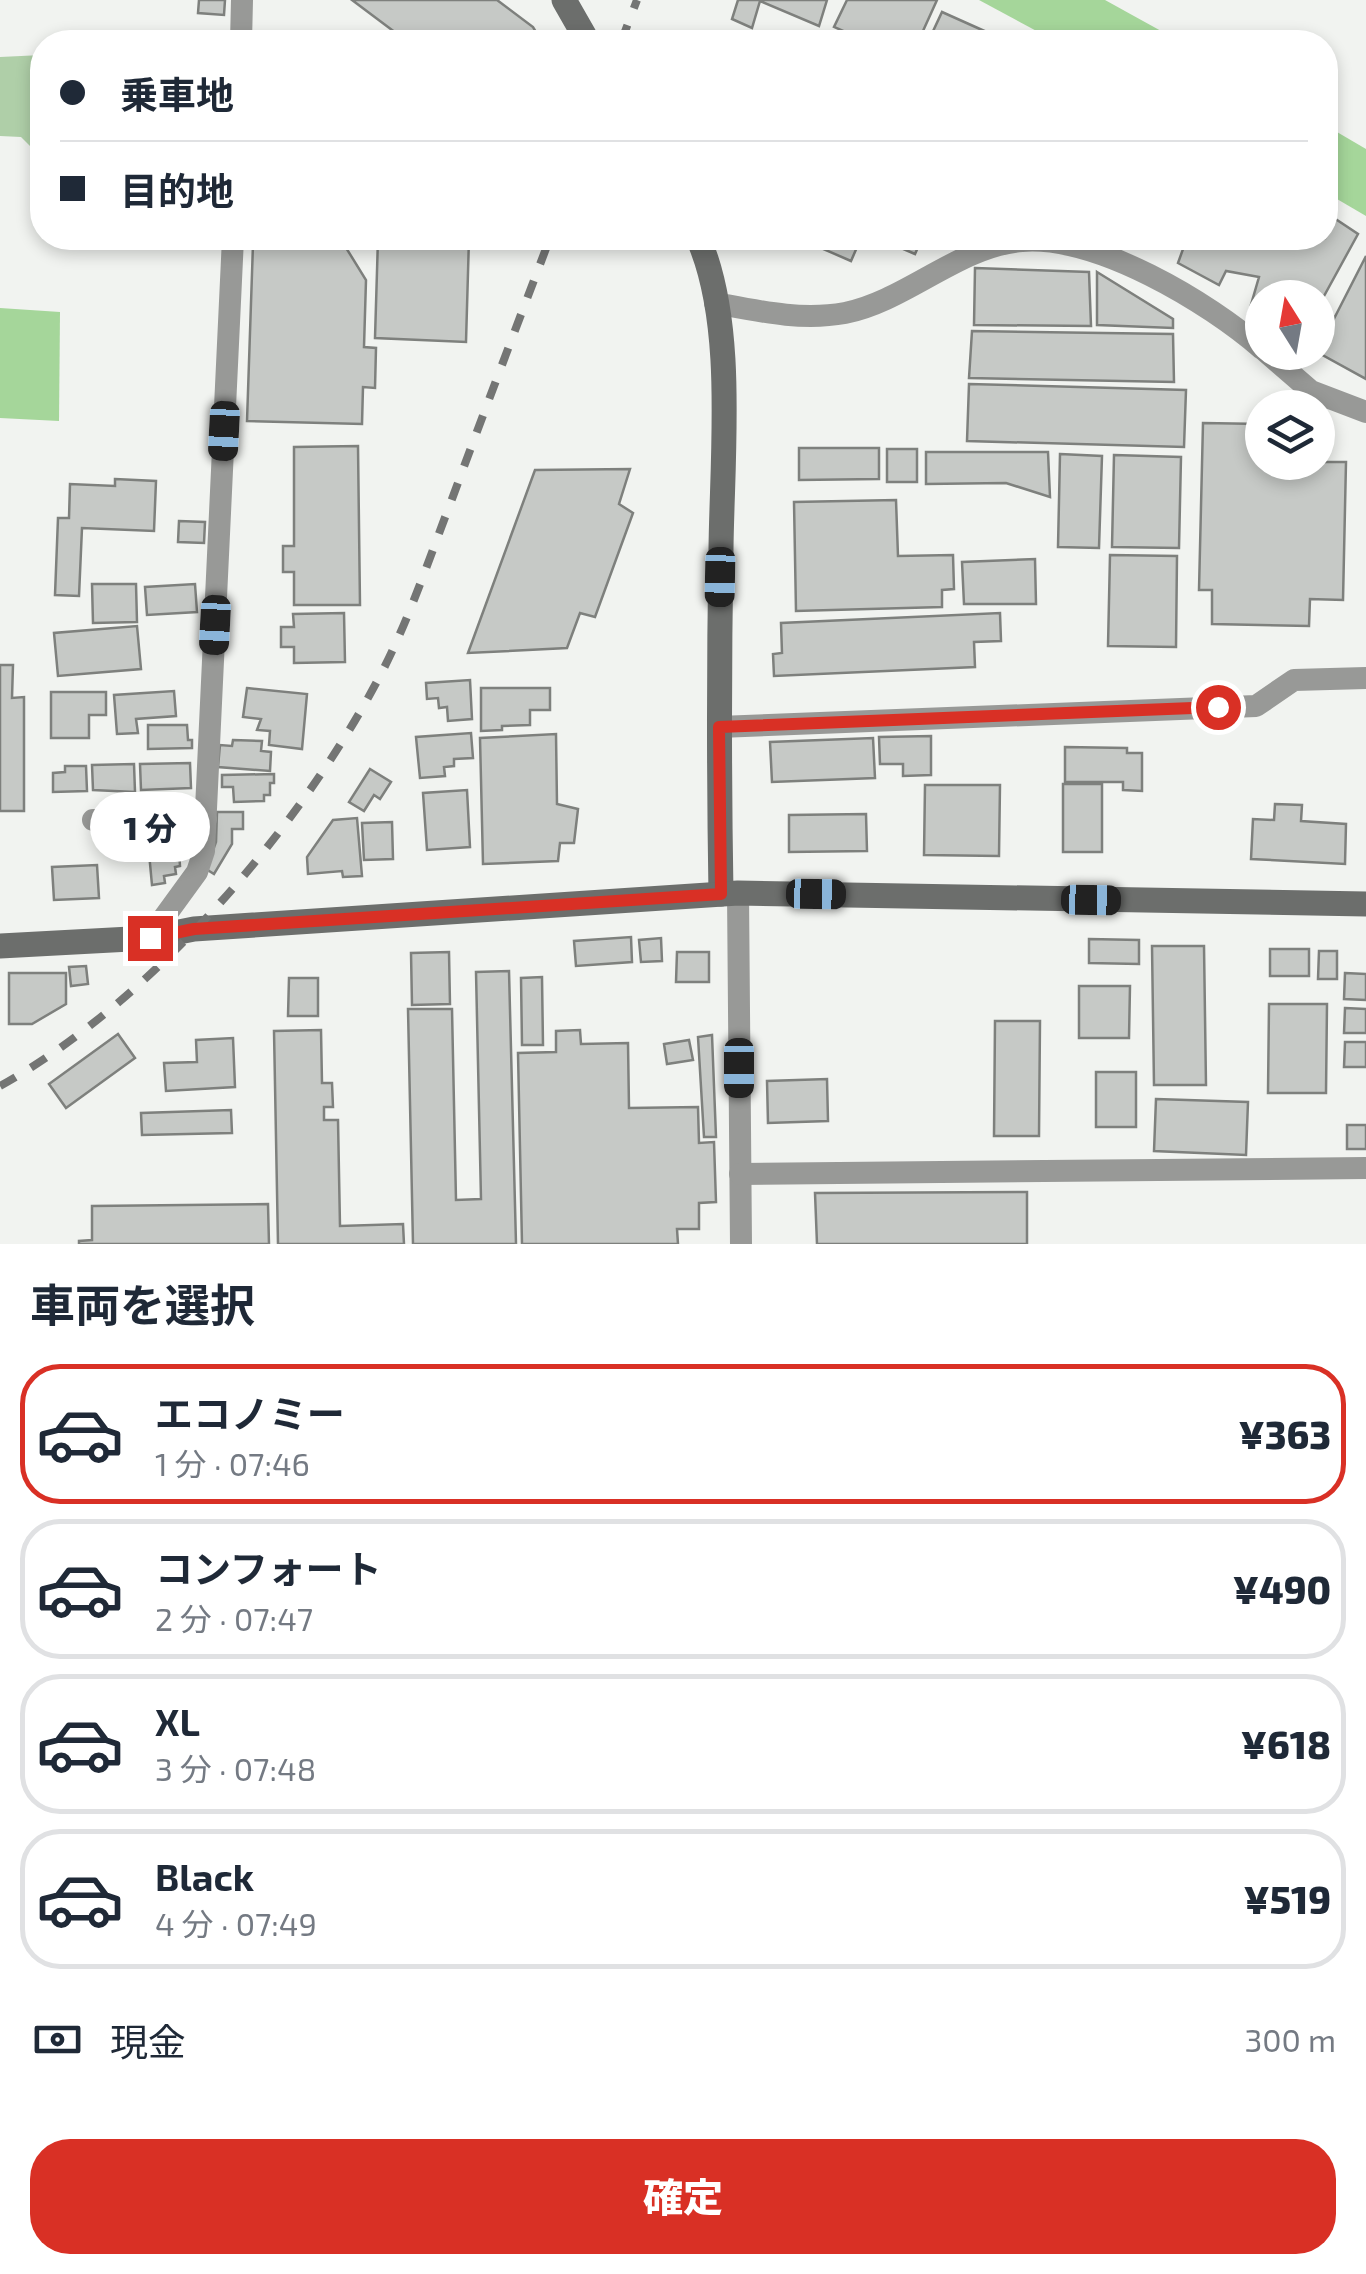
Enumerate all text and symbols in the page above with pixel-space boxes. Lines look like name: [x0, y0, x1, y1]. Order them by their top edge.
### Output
text: 乗車地: [120, 71, 234, 117]
text: 目的地: [120, 167, 234, 213]
north arrow: [1245, 280, 1335, 370]
map controls: [1245, 280, 1335, 480]
button: layers: [1245, 390, 1335, 480]
car: [207, 400, 241, 462]
car: [704, 547, 736, 607]
car: [198, 594, 232, 656]
route start: [1196, 685, 1241, 730]
callout: 1 分: [90, 793, 210, 863]
text: 1 分: [123, 808, 177, 846]
car: [786, 878, 846, 910]
car: [1061, 884, 1121, 916]
route end: [128, 916, 173, 961]
car: [724, 1038, 754, 1098]
text: 車両を選択: [30, 1277, 255, 1331]
icon: car: [35, 1389, 125, 1479]
text: エコノミー: [155, 1390, 345, 1436]
text: ¥363: [1238, 1411, 1331, 1457]
text: 1 分 · 07:46: [155, 1444, 310, 1482]
icon: car: [35, 1544, 125, 1634]
text: コンフォート: [155, 1545, 382, 1591]
text: ¥490: [1233, 1566, 1331, 1612]
text: 2 分 · 07:47: [155, 1599, 313, 1637]
text: XL: [155, 1698, 200, 1744]
icon: car: [35, 1699, 125, 1789]
text: ¥618: [1241, 1721, 1331, 1767]
text: 3 分 · 07:48: [155, 1749, 316, 1787]
text: Black: [155, 1853, 254, 1899]
icon: car: [35, 1854, 125, 1944]
text: ¥519: [1244, 1876, 1331, 1922]
text: 4 分 · 07:49: [155, 1904, 317, 1942]
icon: cash: [30, 2012, 85, 2067]
text: 現金: [110, 2018, 186, 2064]
text: 300 m: [1244, 2020, 1336, 2058]
button: 確定: [30, 2139, 1336, 2254]

